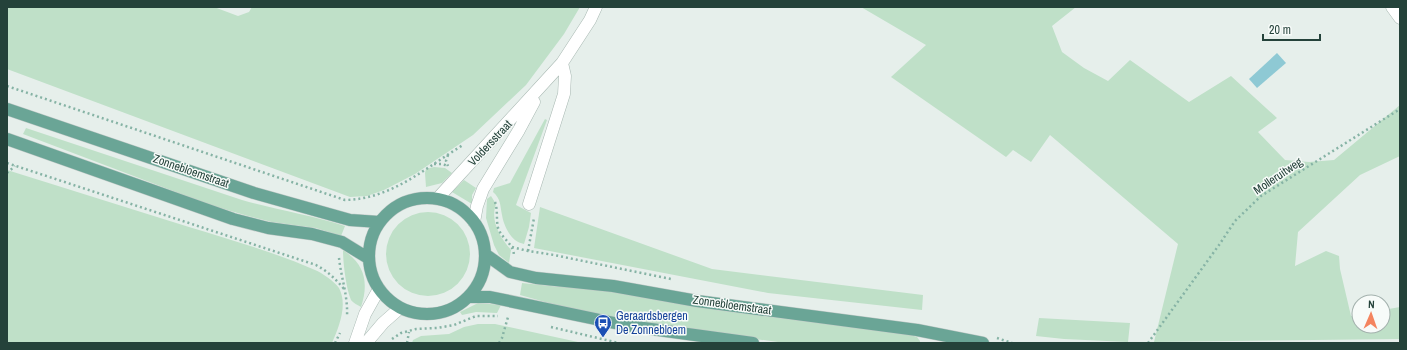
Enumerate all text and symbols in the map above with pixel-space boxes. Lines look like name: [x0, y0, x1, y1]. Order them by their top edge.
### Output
scale bar: [1263, 16, 1320, 42]
text: 20 m: [1269, 22, 1291, 38]
street label: Voldersstraat: [465, 116, 516, 169]
street label: Zonnebloemstraat: [151, 151, 231, 192]
street label: Molleruitweg: [1250, 153, 1306, 198]
street label: Zonnebloemstraat: [692, 292, 773, 318]
north arrow: [1351, 294, 1391, 334]
text: N: [1368, 297, 1375, 311]
place label: Geraardsbergen De Zonnebloem: [616, 308, 688, 338]
bus stop icon: Geraardsbergen De Zonnebloem: [593, 313, 613, 338]

